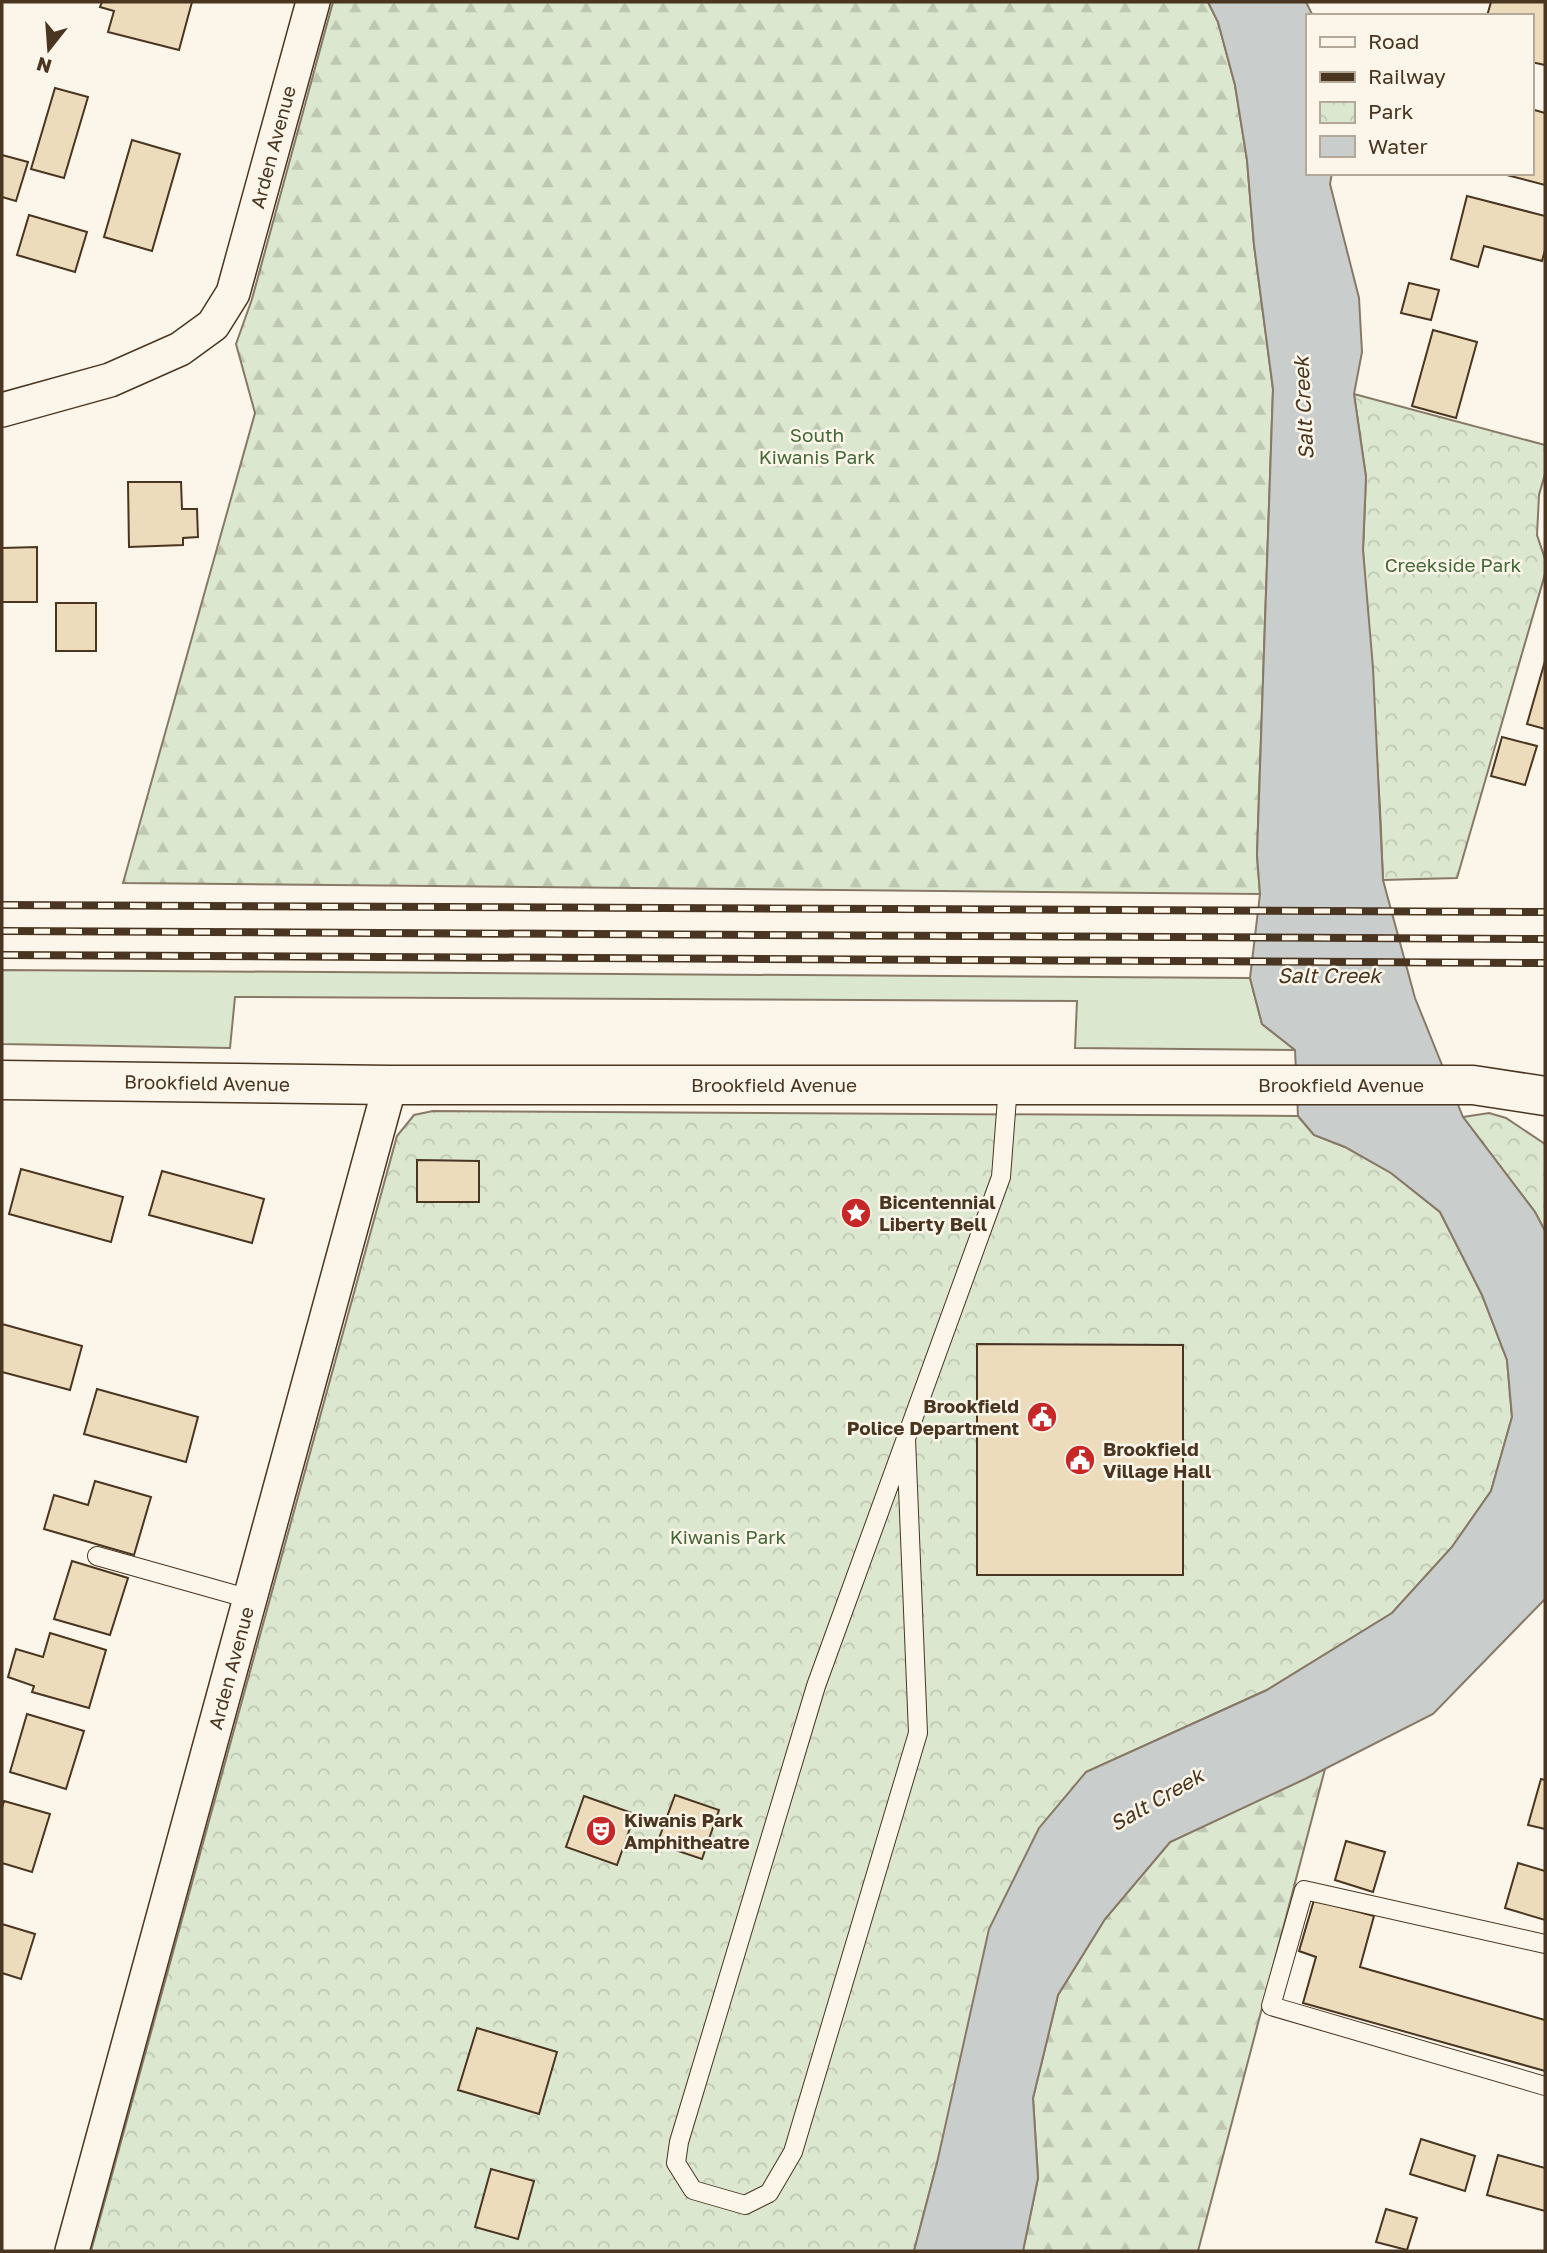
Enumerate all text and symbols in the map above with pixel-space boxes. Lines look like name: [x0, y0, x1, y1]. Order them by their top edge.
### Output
north arrow: [14, 14, 84, 84]
legend: [1306, 14, 1533, 175]
text: Road: [1368, 28, 1419, 54]
text: N: [34, 53, 54, 79]
text: Railway: [1368, 63, 1446, 89]
street label: Arden Avenue: [245, 83, 300, 211]
text: Park: [1368, 98, 1414, 124]
text: Water: [1368, 133, 1428, 159]
water label: Salt Creek: [1287, 353, 1319, 461]
park label: South Kiwanis Park: [759, 423, 876, 468]
park label: Creekside Park: [1385, 553, 1522, 576]
water label: Salt Creek: [1277, 962, 1383, 988]
street label: Brookfield Avenue: [124, 1070, 290, 1095]
street label: Brookfield Avenue: [691, 1073, 857, 1096]
street label: Brookfield Avenue: [1258, 1073, 1424, 1096]
place label: Bicentennial Liberty Bell: [879, 1190, 996, 1235]
place icon: Bicentennial Liberty Bell: [839, 1196, 873, 1230]
place label: Brookfield Police Department: [847, 1394, 1019, 1439]
public building icon: Brookfield Police Department: [1025, 1400, 1059, 1434]
place label: Brookfield Village Hall: [1103, 1437, 1211, 1482]
public building icon: Brookfield Village Hall: [1063, 1443, 1097, 1477]
park label: Kiwanis Park: [670, 1525, 787, 1548]
street label: Arden Avenue: [203, 1604, 258, 1732]
water label: Salt Creek: [1105, 1761, 1210, 1836]
place label: Kiwanis Park Amphitheatre: [624, 1808, 750, 1853]
theatre icon: Kiwanis Park Amphitheatre: [584, 1814, 618, 1848]

